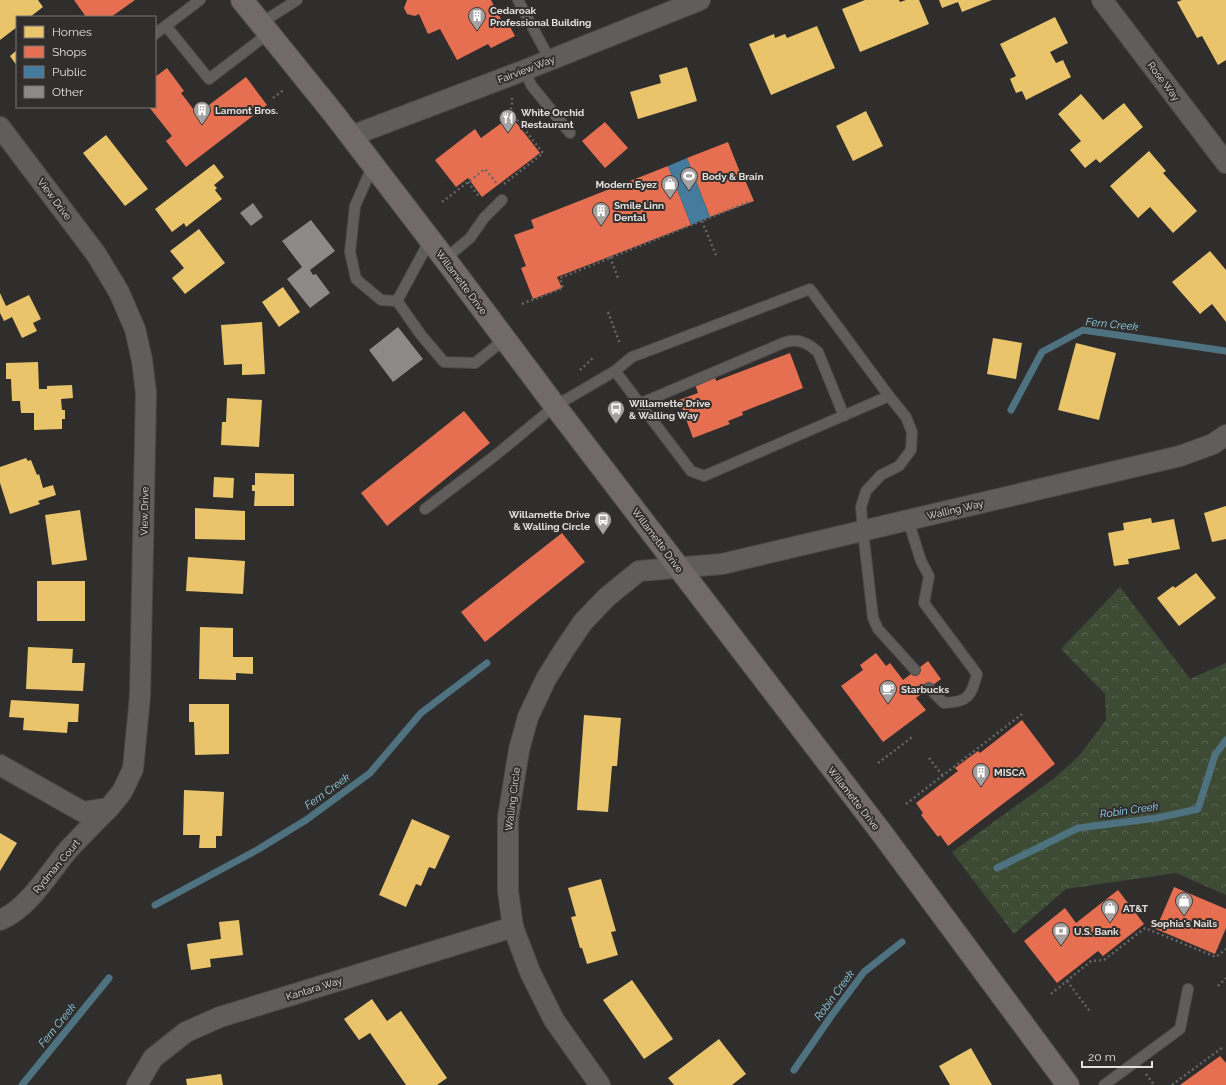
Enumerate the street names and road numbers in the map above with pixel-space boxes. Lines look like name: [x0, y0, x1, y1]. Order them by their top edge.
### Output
street label: Fairview Way: [496, 53, 557, 85]
street label: Rose Way: [1145, 60, 1182, 103]
street label: View Drive: [35, 176, 74, 222]
street label: Willamette Drive: [434, 248, 489, 317]
street label: View Drive: [139, 486, 150, 536]
street label: Walling Way: [926, 497, 985, 521]
street label: Willamette Drive: [630, 506, 685, 575]
street label: Willamette Drive: [825, 764, 882, 832]
street label: Walling Circle: [503, 766, 522, 832]
street label: Rydman Court: [31, 837, 82, 895]
street label: Kantara Way: [285, 975, 344, 1002]

